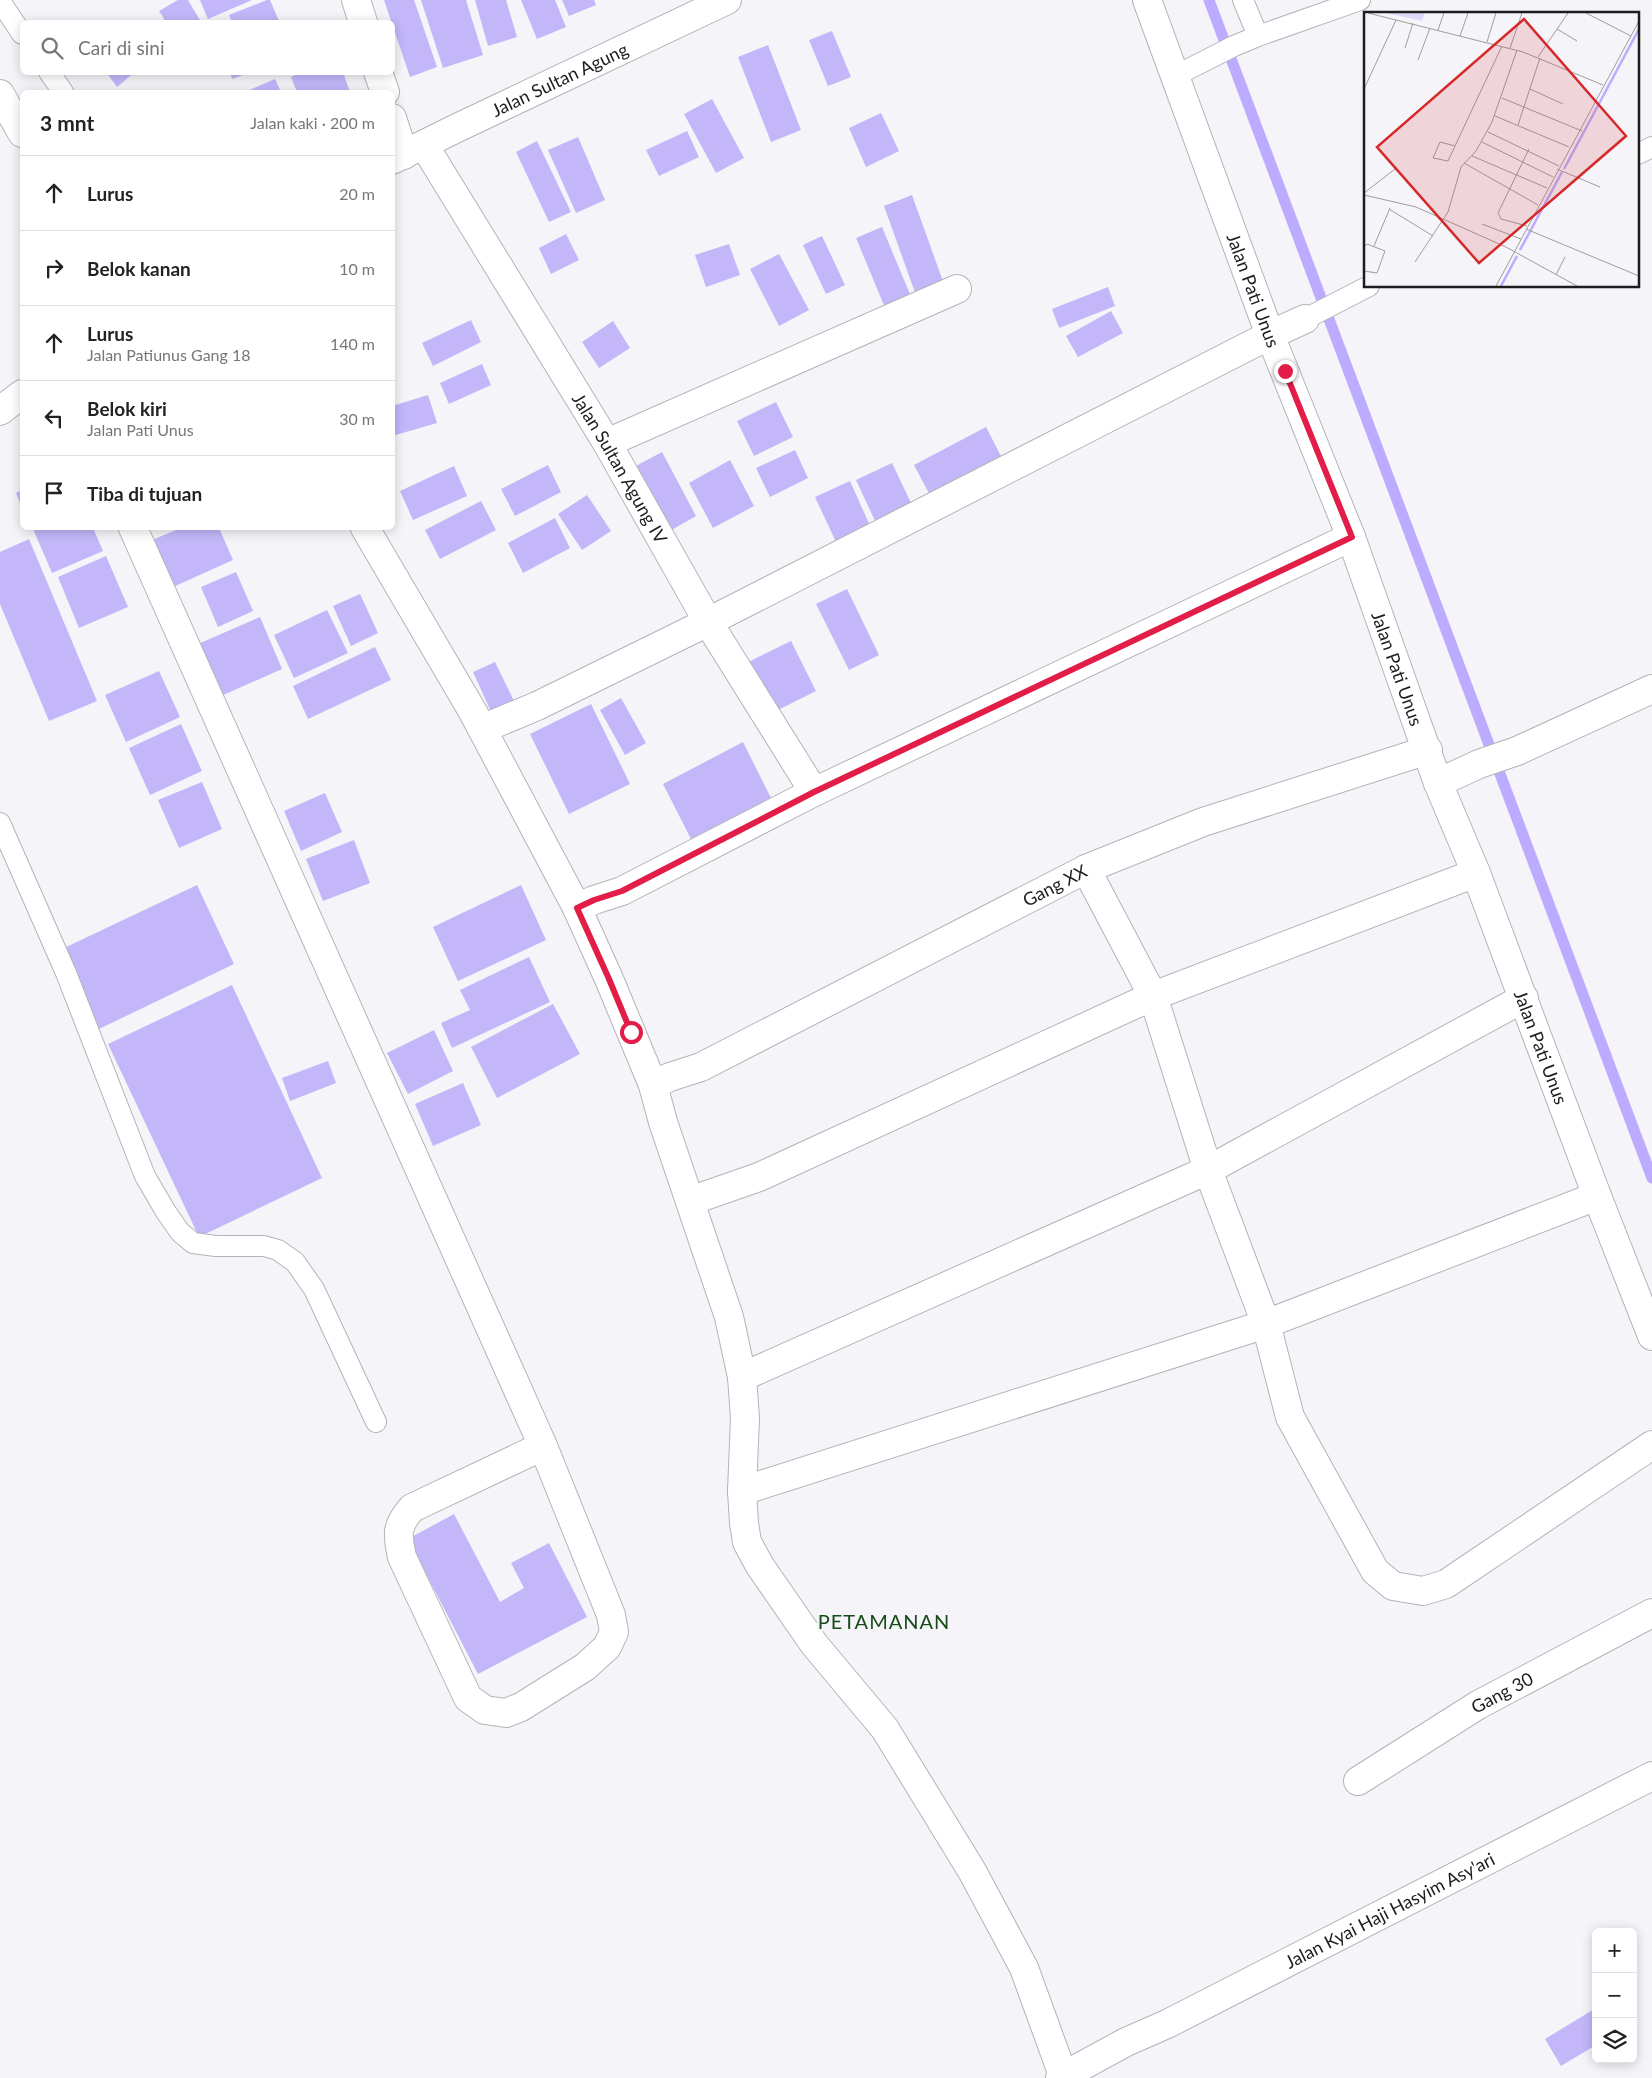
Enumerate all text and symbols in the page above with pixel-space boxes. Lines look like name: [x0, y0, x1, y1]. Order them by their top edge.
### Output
inset map: [1364, 12, 1640, 288]
search box: [20, 20, 395, 75]
icon: search: [38, 34, 66, 62]
text: Cari di sini: [78, 36, 165, 59]
street label: Jalan Sultan Agung: [488, 38, 631, 121]
text: 3 mnt: [40, 110, 94, 135]
text: Jalan kaki · 200 m: [250, 113, 375, 132]
icon: ahead: [40, 179, 68, 207]
text: Lurus: [87, 182, 133, 205]
text: 20 m: [339, 184, 375, 203]
street label: Jalan Pati Unus: [1222, 230, 1285, 351]
icon: right: [40, 254, 68, 282]
text: Belok kanan: [87, 257, 191, 280]
text: 10 m: [339, 259, 375, 278]
text: Lurus: [87, 322, 133, 345]
icon: ahead: [40, 329, 68, 357]
text: 140 m: [330, 334, 375, 353]
text: Jalan Patiunus Gang 18: [87, 345, 251, 364]
route end: [1274, 360, 1297, 383]
street label: Jalan Sultan Agung IV: [568, 389, 673, 548]
text: Belok kiri: [87, 397, 167, 420]
icon: left: [40, 404, 68, 432]
text: 30 m: [339, 409, 375, 428]
text: Jalan Pati Unus: [87, 420, 194, 439]
icon: arrive: [40, 479, 68, 507]
text: Tiba di tujuan: [87, 482, 202, 505]
street label: Jalan Pati Unus: [1367, 608, 1428, 729]
street label: Gang XX: [1019, 859, 1091, 911]
street label: Jalan Pati Unus: [1510, 987, 1573, 1107]
route start: [620, 1021, 643, 1044]
district label: PETAMANAN: [818, 1609, 950, 1633]
street label: Gang 30: [1467, 1667, 1537, 1718]
street label: Jalan Kyai Haji Hasyim Asy'ari: [1281, 1847, 1498, 1973]
map controls: [1592, 1928, 1637, 2063]
button: +: [1592, 1928, 1637, 1973]
button: −: [1592, 1973, 1637, 2018]
button: layers: [1592, 2018, 1637, 2063]

